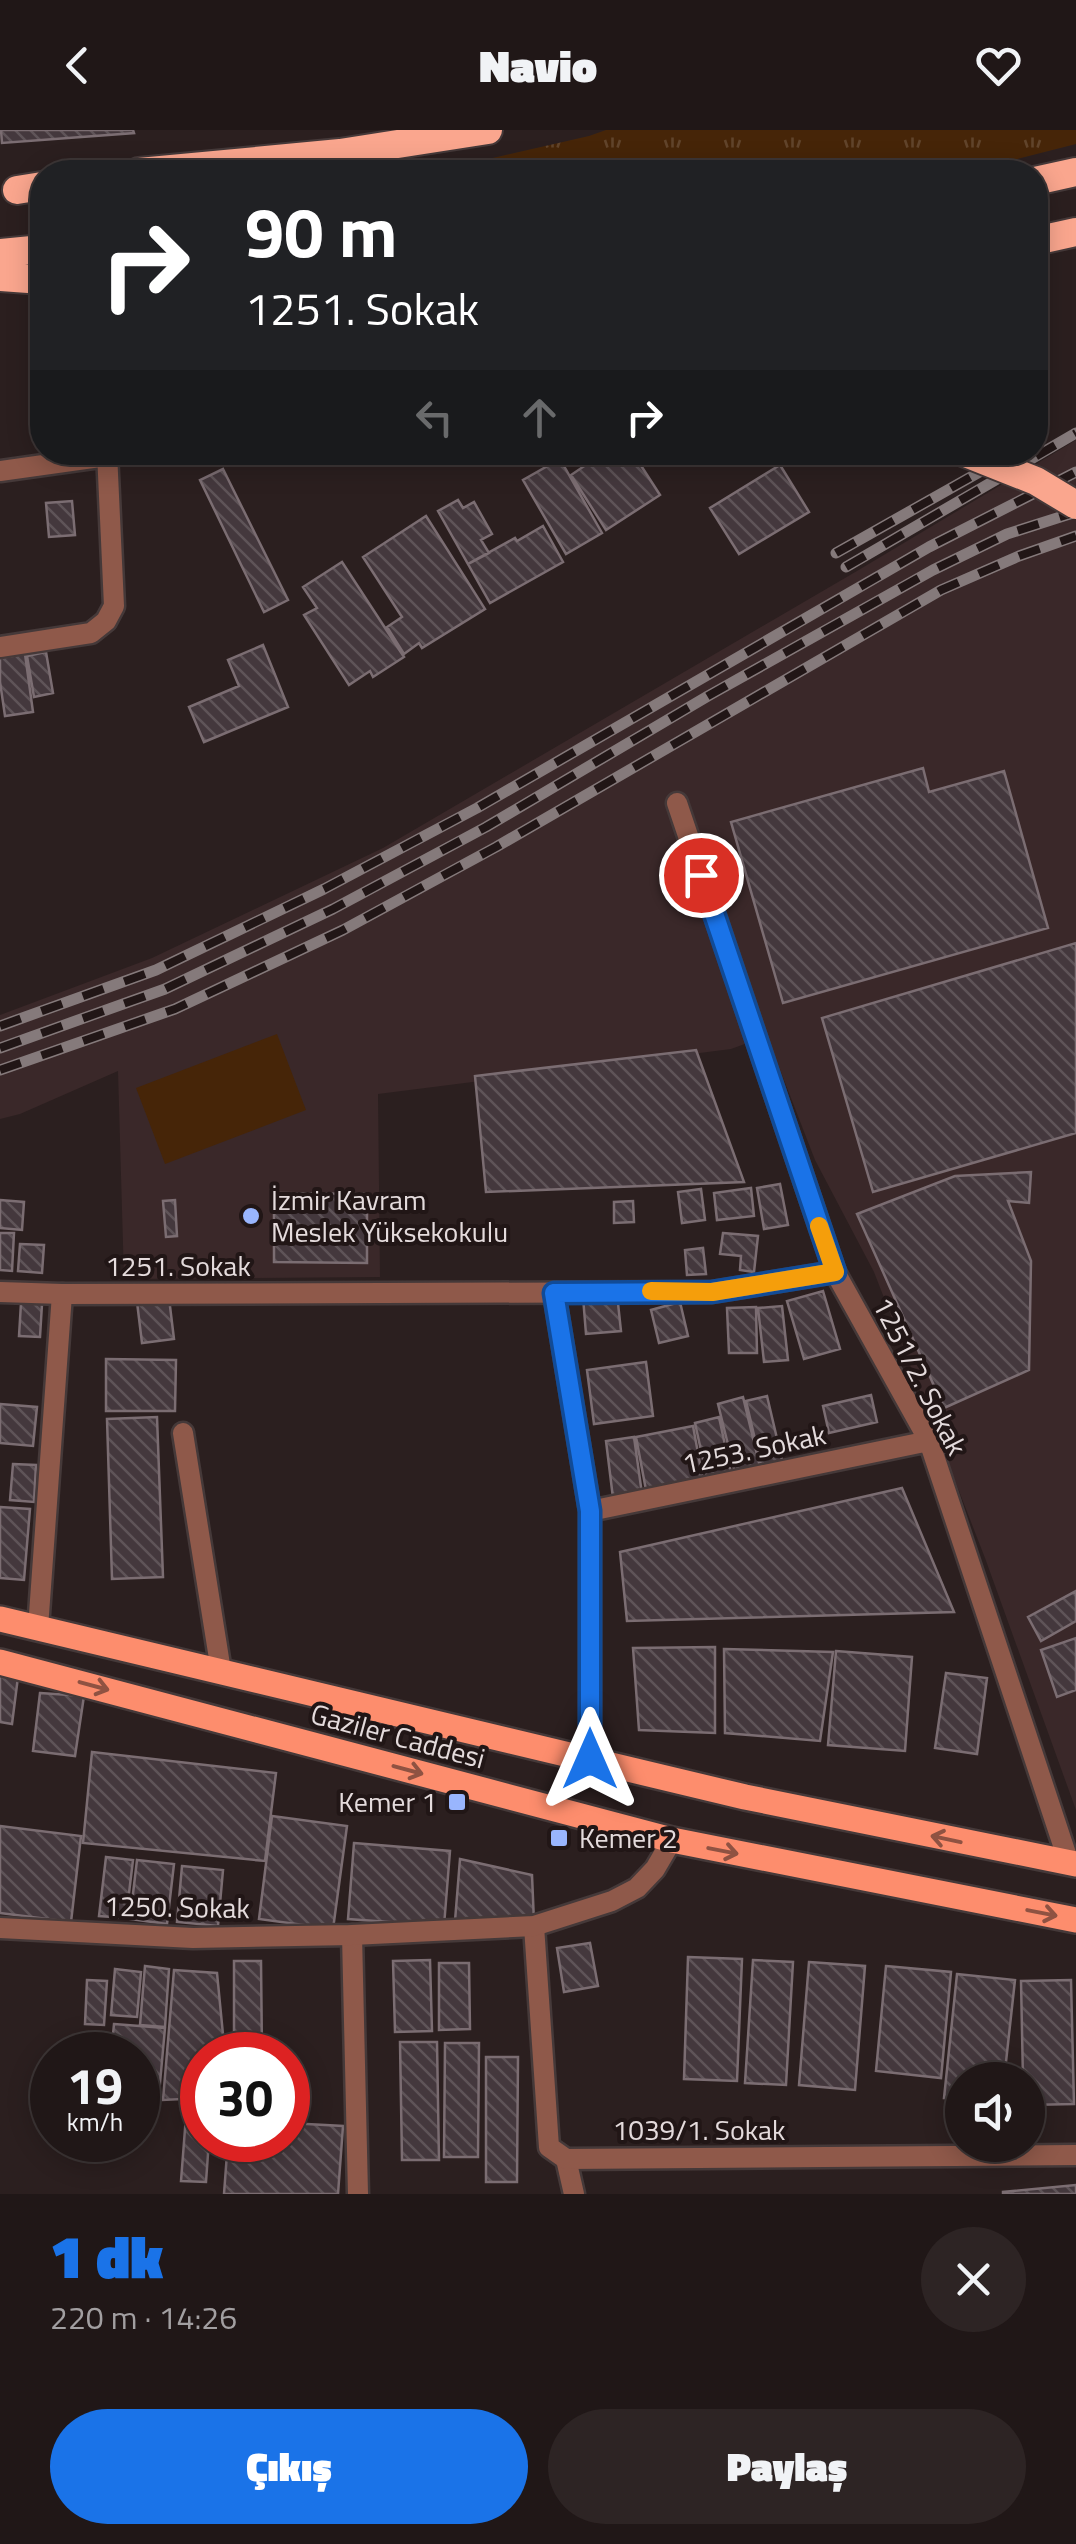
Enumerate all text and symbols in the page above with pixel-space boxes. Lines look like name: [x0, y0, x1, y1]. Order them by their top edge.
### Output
text: Navio: [479, 31, 597, 99]
icon: back: [50, 38, 105, 93]
icon: heart: [971, 38, 1026, 93]
text: 90 m: [245, 178, 398, 284]
icon: right: [80, 200, 210, 330]
text: 1251. Sokak: [245, 274, 479, 342]
icon: left: [407, 390, 462, 445]
icon: ahead: [512, 390, 567, 445]
icon: right: [617, 390, 672, 445]
pin: [659, 833, 744, 918]
icon: arrive: [674, 848, 729, 903]
place label: İzmir Kavram Meslek Yüksekokulu: [271, 1178, 508, 1253]
marker: İzmir Kavram Meslek Yüksekokulu: [240, 1205, 262, 1227]
street label: 1251. Sokak: [105, 1244, 251, 1287]
street label: 1251/2. Sokak: [862, 1289, 979, 1463]
street label: 1253. Sokak: [678, 1412, 830, 1485]
one-way arrow: [78, 1677, 110, 1696]
street label: Gaziler Caddesi: [306, 1692, 490, 1779]
position arrow: [538, 1707, 642, 1811]
one-way arrow: [392, 1761, 423, 1780]
place label: Kemer 1: [338, 1780, 437, 1823]
marker: Kemer 1: [446, 1791, 468, 1813]
place label: Kemer 2: [579, 1816, 678, 1859]
marker: Kemer 2: [548, 1827, 570, 1849]
one-way arrow: [931, 1828, 963, 1847]
one-way arrow: [706, 1842, 738, 1861]
street label: 1250. Sokak: [104, 1884, 250, 1929]
one-way arrow: [1025, 1905, 1057, 1924]
speed limit sign: 30: [180, 2032, 310, 2162]
text: 19: [67, 2047, 123, 2123]
map controls: [945, 2062, 1045, 2162]
button: sound: [945, 2062, 1045, 2162]
text: km/h: [67, 2103, 123, 2141]
street label: 1039/1. Sokak: [613, 2108, 785, 2151]
text: 1 dk: [50, 2210, 163, 2301]
button: close: [921, 2227, 1026, 2332]
text: 220 m · 14:26: [50, 2293, 237, 2341]
button: Çıkış: [50, 2409, 528, 2524]
button: Paylaş: [548, 2409, 1026, 2524]

